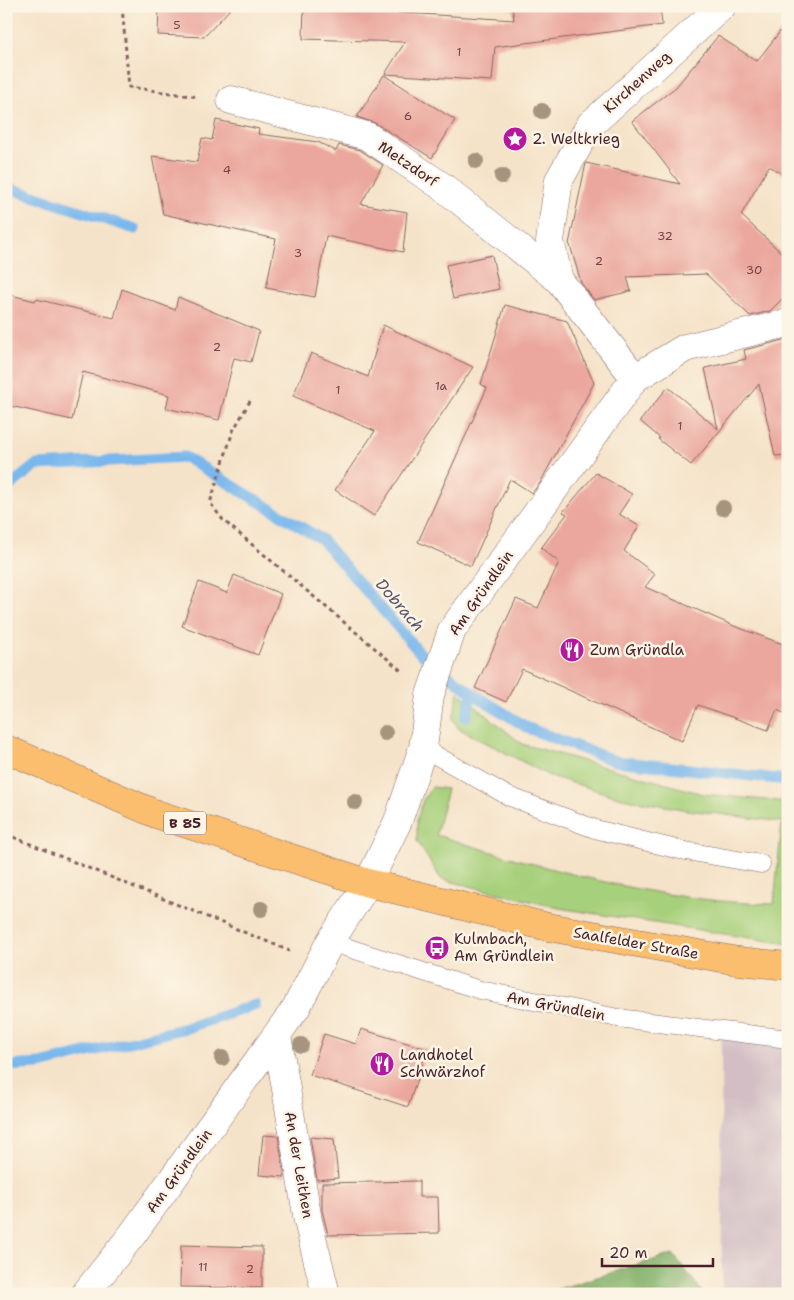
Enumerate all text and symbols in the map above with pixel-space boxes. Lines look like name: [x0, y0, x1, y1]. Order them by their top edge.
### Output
house number: 5: [173, 17, 181, 33]
house number: 1: [456, 44, 462, 60]
street label: Kirchenweg: [599, 46, 675, 118]
house number: 6: [404, 108, 412, 124]
place icon: 2. Weltkrieg: [502, 126, 528, 152]
place label: 2. Weltkrieg: [532, 129, 620, 149]
street label: Metzdorf: [374, 137, 442, 192]
house number: 4: [223, 162, 231, 178]
house number: 32: [657, 228, 673, 244]
house number: 3: [294, 245, 302, 261]
house number: 2: [595, 253, 603, 269]
house number: 30: [746, 262, 762, 278]
house number: 2: [213, 339, 221, 355]
house number: 1a: [435, 378, 448, 394]
house number: 1: [335, 382, 341, 398]
house number: 1: [677, 418, 683, 434]
street label: Am Gründlein: [444, 546, 518, 640]
water label: Dobrach: [371, 574, 429, 636]
restaurant icon: Zum Gründla: [559, 637, 585, 663]
place label: Zum Gründla: [590, 640, 685, 660]
road number: B 85: [164, 811, 206, 834]
street label: Saalfelder Straße: [572, 922, 700, 964]
place label: Kulmbach, Am Gründlein: [454, 929, 554, 966]
bus stop icon: Kulmbach, Am Gründlein: [424, 935, 450, 961]
street label: Am Gründlein: [505, 987, 607, 1025]
place label: Landhotel Schwärzhof: [400, 1045, 486, 1082]
restaurant icon: Landhotel Schwärzhof: [369, 1051, 395, 1077]
street label: An der Leithen: [280, 1110, 318, 1220]
street label: Am Gründlein: [142, 1125, 216, 1217]
scale bar: [602, 1235, 713, 1267]
text: 20 m: [609, 1243, 648, 1263]
house number: 11: [198, 1259, 208, 1275]
house number: 2: [246, 1261, 254, 1277]

